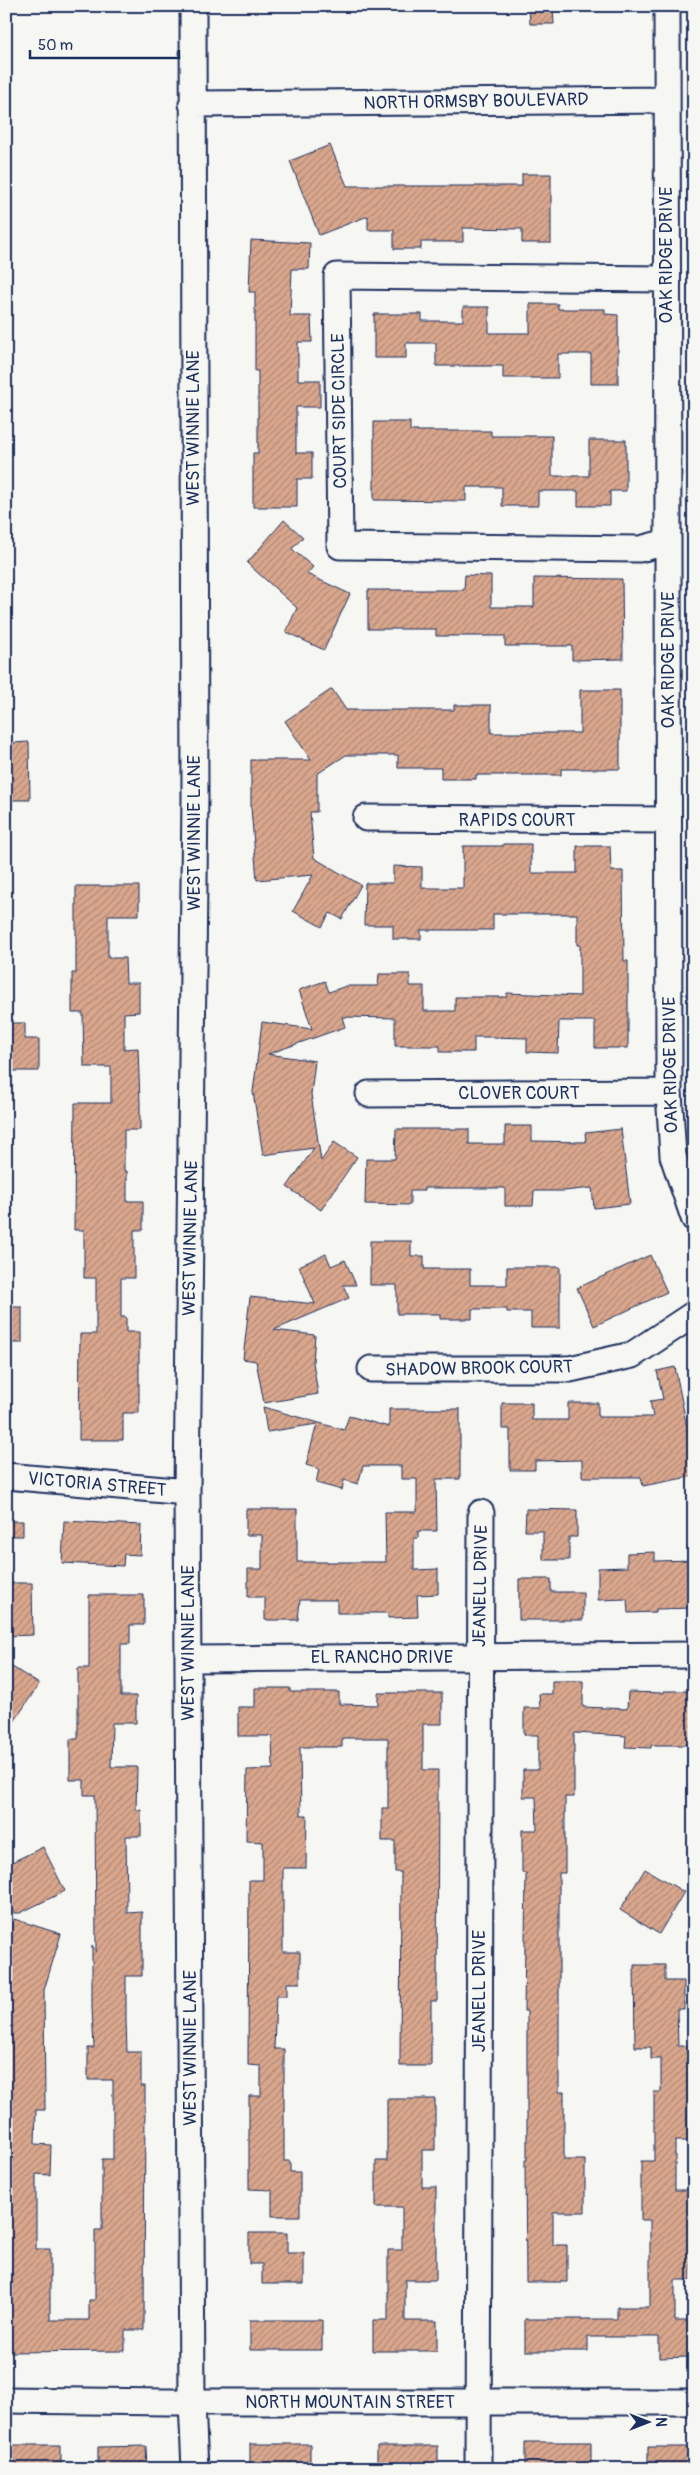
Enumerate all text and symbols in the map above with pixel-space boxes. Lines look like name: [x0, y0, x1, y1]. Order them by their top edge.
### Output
scale bar: [30, 28, 179, 60]
text: 50 m: [38, 36, 73, 55]
street label: NORTH ORMSBY BOULEVARD: [363, 88, 589, 115]
street label: OAK RIDGE DRIVE: [655, 187, 678, 323]
street label: COURT SIDE CIRCLE: [327, 333, 352, 489]
street label: WEST WINNIE LANE: [182, 350, 205, 506]
street label: OAK RIDGE DRIVE: [657, 592, 680, 728]
street label: WEST WINNIE LANE: [183, 755, 206, 911]
street label: RAPIDS COURT: [459, 809, 575, 832]
street label: OAK RIDGE DRIVE: [658, 996, 683, 1134]
street label: CLOVER COURT: [458, 1082, 580, 1105]
street label: WEST WINNIE LANE: [178, 1160, 203, 1316]
street label: SHADOW BROOK COURT: [385, 1355, 573, 1382]
street label: VICTORIA STREET: [27, 1467, 167, 1502]
street label: JEANELL DRIVE: [468, 1525, 493, 1647]
street label: WEST WINNIE LANE: [177, 1565, 200, 1721]
street label: EL RANCHO DRIVE: [311, 1646, 453, 1669]
street label: JEANELL DRIVE: [468, 1930, 491, 2052]
street label: WEST WINNIE LANE: [179, 1970, 202, 2126]
street label: NORTH MOUNTAIN STREET: [245, 2391, 455, 2414]
north arrow: [622, 2398, 672, 2448]
text: N: [652, 2417, 669, 2427]

